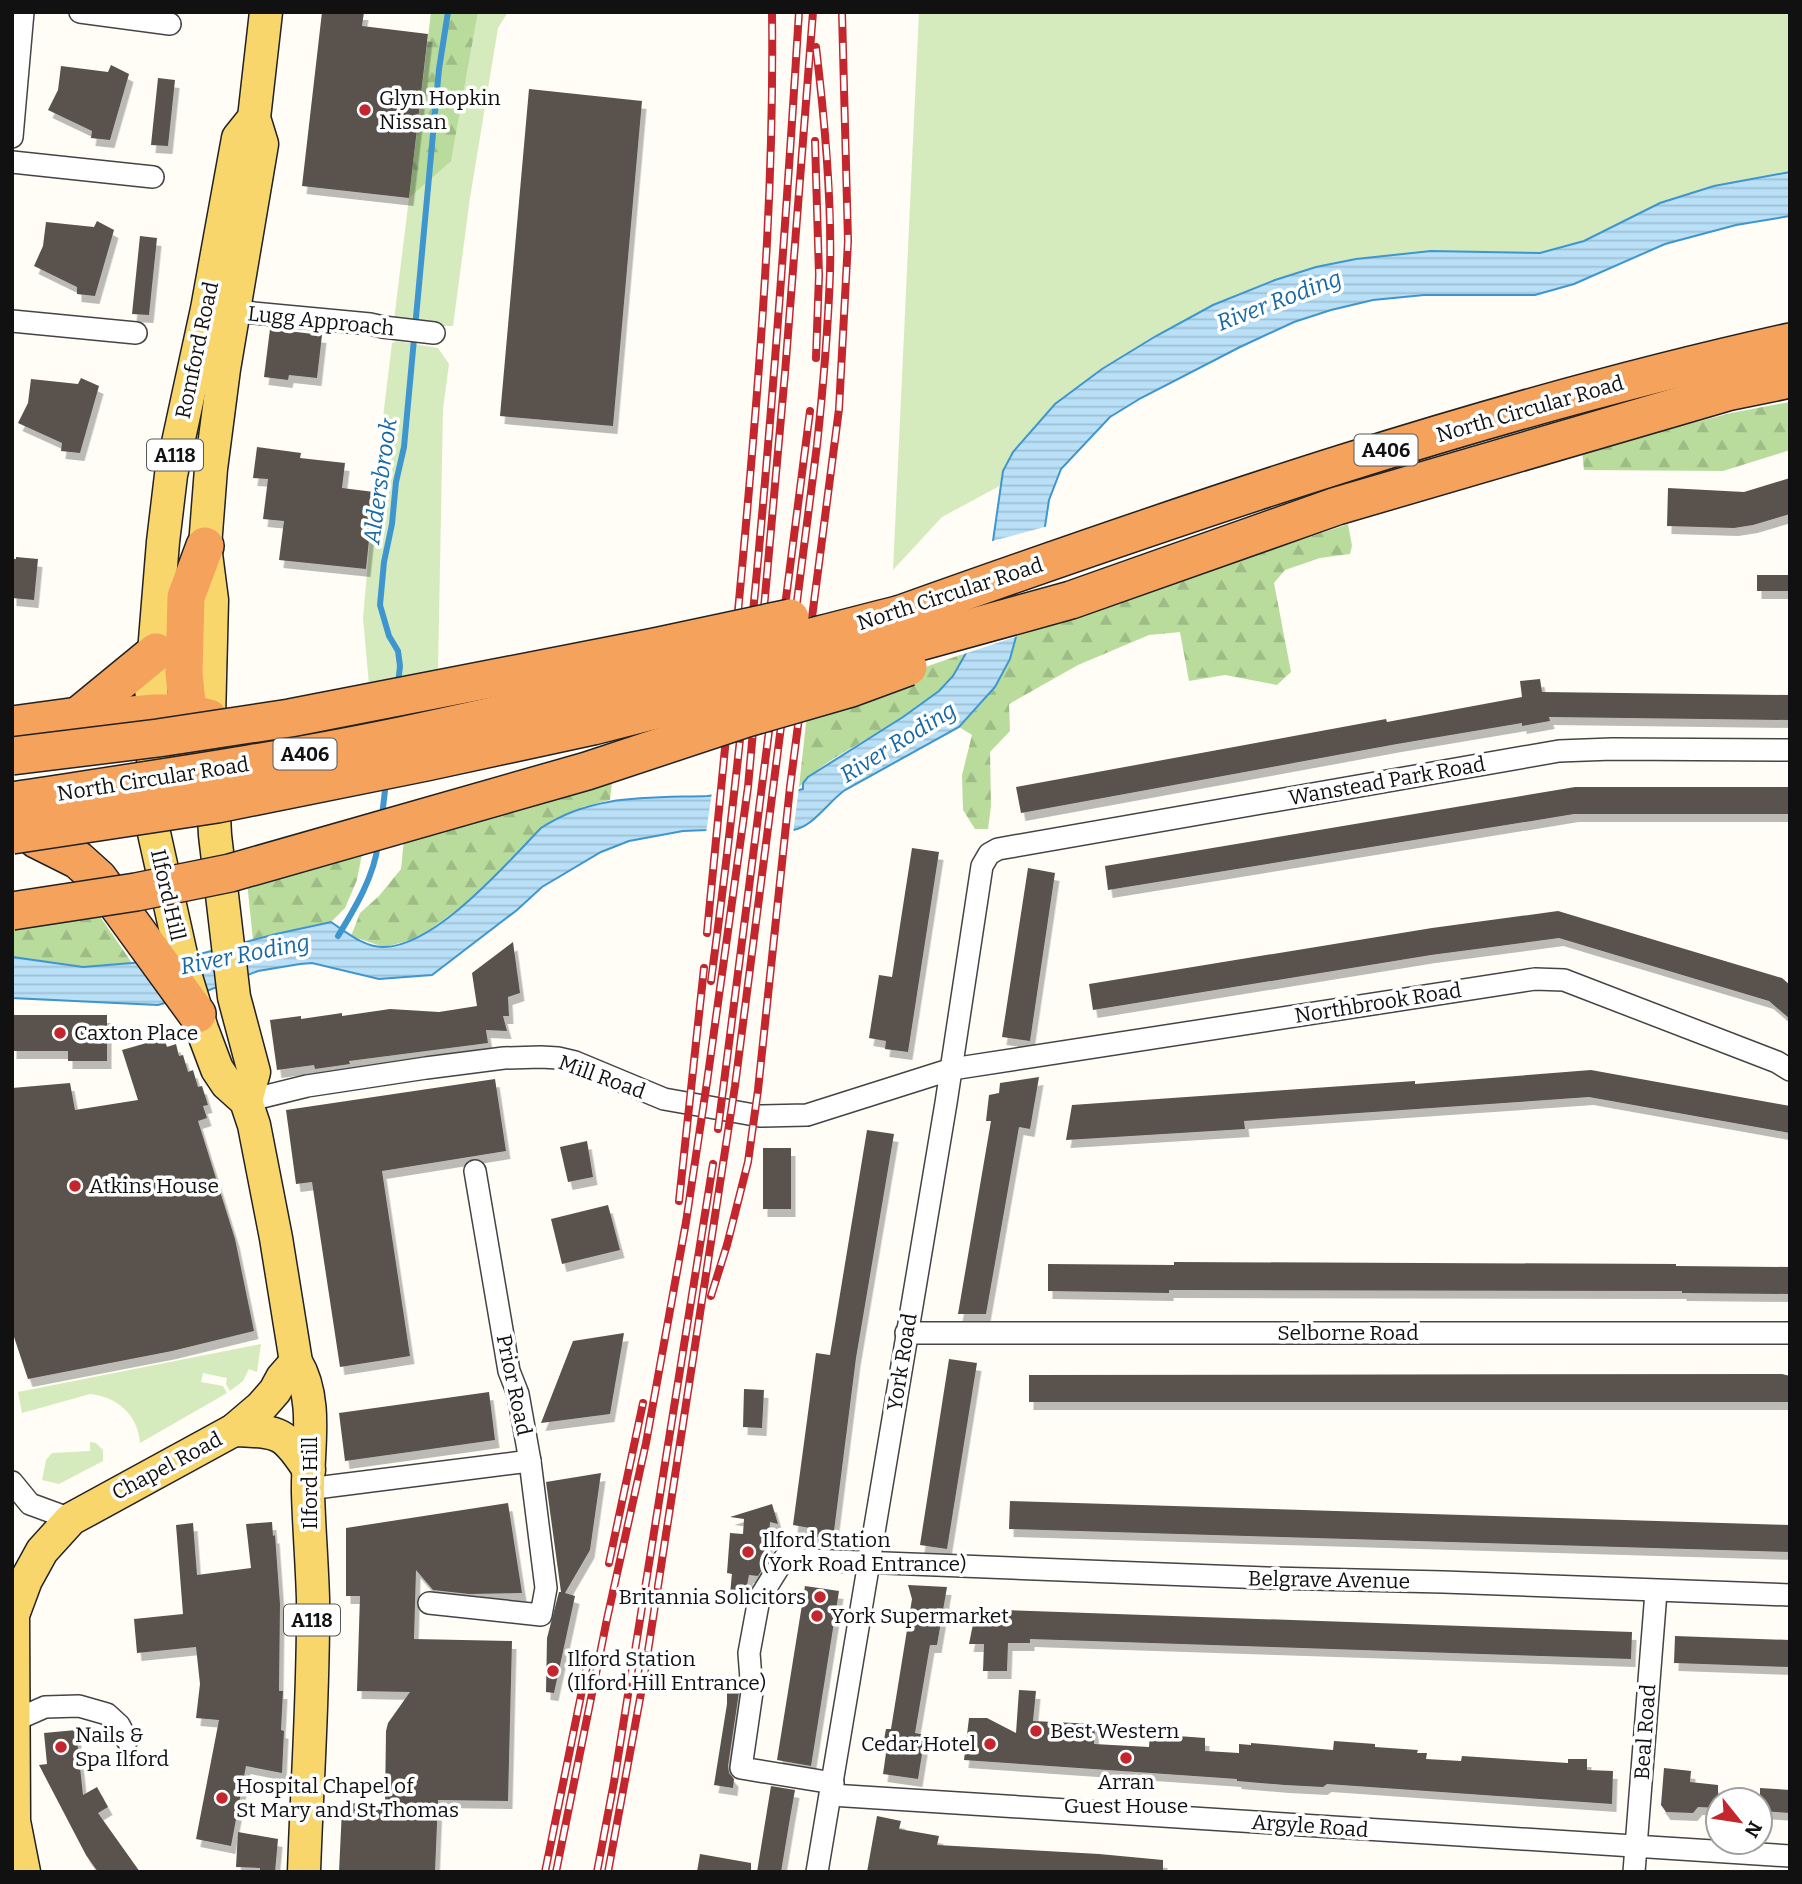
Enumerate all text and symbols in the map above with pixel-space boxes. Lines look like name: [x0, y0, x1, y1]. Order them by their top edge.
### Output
place label: Glyn Hopkin Nissan: [379, 85, 500, 135]
marker: Glyn Hopkin Nissan: [357, 102, 373, 118]
water label: River Roding: [1213, 263, 1345, 337]
street label: Romford Road: [170, 279, 224, 421]
street label: Lugg Approach: [246, 300, 396, 342]
street label: North Circular Road: [1433, 370, 1627, 448]
water label: Aldersbrook: [357, 416, 403, 547]
road number: A406: [1354, 435, 1418, 466]
road number: A118: [147, 440, 203, 470]
street label: North Circular Road: [854, 552, 1046, 636]
water label: River Roding: [835, 695, 961, 789]
road number: A406: [274, 738, 336, 769]
street label: North Circular Road: [55, 751, 251, 807]
street label: Wanstead Park Road: [1287, 751, 1487, 811]
street label: Ilford Hill: [145, 847, 191, 943]
water label: River Roding: [178, 928, 312, 980]
street label: Northbrook Road: [1293, 977, 1463, 1029]
place label: Caxton Place: [74, 1020, 198, 1046]
marker: Caxton Place: [52, 1025, 68, 1041]
street label: Mill Road: [555, 1049, 649, 1105]
place label: Atkins House: [89, 1173, 219, 1199]
marker: Atkins House: [67, 1178, 83, 1194]
street label: York Road: [881, 1311, 923, 1413]
street label: Selborne Road: [1277, 1320, 1419, 1346]
street label: Prior Road: [491, 1332, 537, 1438]
street label: Chapel Road: [107, 1426, 227, 1506]
street label: Ilford Hill: [297, 1436, 323, 1530]
place label: Ilford Station (York Road Entrance): [762, 1527, 966, 1577]
marker: Ilford Station (York Road Entrance): [740, 1544, 756, 1560]
street label: Belgrave Avenue: [1248, 1566, 1410, 1594]
place label: Britannia Solicitors: [619, 1584, 806, 1610]
marker: Britannia Solicitors: [812, 1589, 828, 1605]
place label: York Supermarket: [831, 1603, 1009, 1629]
road number: A118: [284, 1604, 340, 1636]
marker: York Supermarket: [809, 1608, 825, 1624]
place label: Ilford Station (Ilford Hill Entrance): [567, 1646, 766, 1696]
marker: Ilford Station (Ilford Hill Entrance): [545, 1663, 561, 1679]
street label: Beal Road: [1629, 1683, 1661, 1781]
place label: Best Western: [1050, 1718, 1179, 1744]
place label: Nails & Spa Ilford: [75, 1722, 169, 1772]
marker: Best Western: [1028, 1723, 1044, 1739]
place label: Cedar Hotel: [861, 1731, 976, 1757]
marker: Cedar Hotel: [982, 1736, 998, 1752]
marker: Nails & Spa Ilford: [53, 1739, 69, 1755]
marker: Arran Guest House: [1118, 1750, 1134, 1766]
place label: Arran Guest House: [1064, 1769, 1188, 1819]
place label: Hospital Chapel of St Mary and St Thomas: [236, 1773, 459, 1823]
north arrow: [1704, 1786, 1774, 1856]
marker: Hospital Chapel of St Mary and St Thomas: [214, 1790, 230, 1806]
street label: Argyle Road: [1251, 1809, 1369, 1843]
text: N: [1739, 1817, 1767, 1842]

